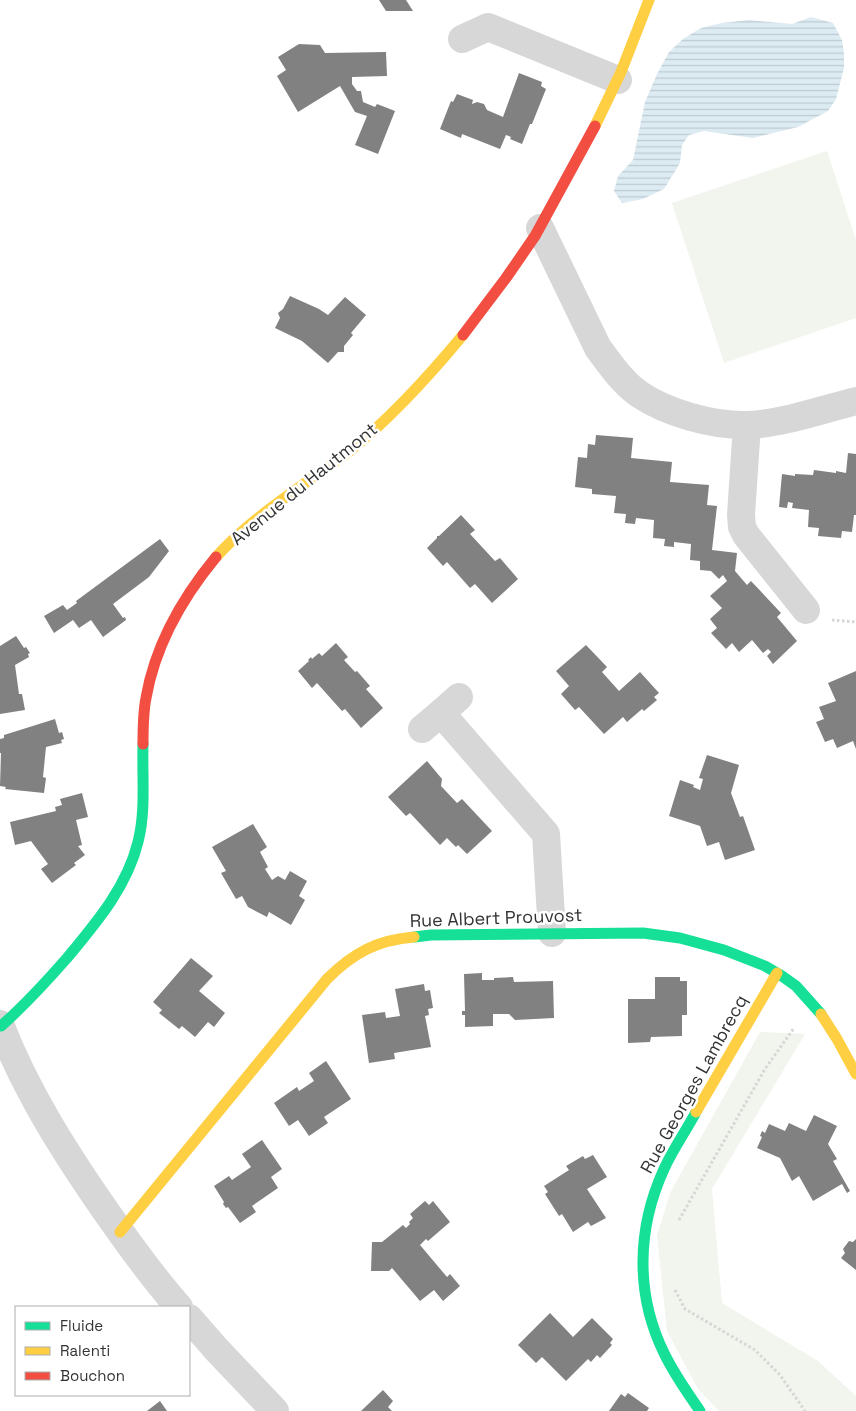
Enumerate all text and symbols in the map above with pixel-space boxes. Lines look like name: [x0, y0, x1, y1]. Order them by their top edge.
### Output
street label: Avenue du Hautmont: [226, 417, 382, 550]
street label: Rue Albert Prouvost: [409, 903, 583, 932]
street label: Rue Georges Lambrecq: [635, 990, 752, 1177]
legend: [15, 1306, 190, 1396]
text: Fluide: [60, 1316, 103, 1335]
text: Ralenti: [60, 1341, 110, 1360]
text: Bouchon: [60, 1366, 125, 1385]

